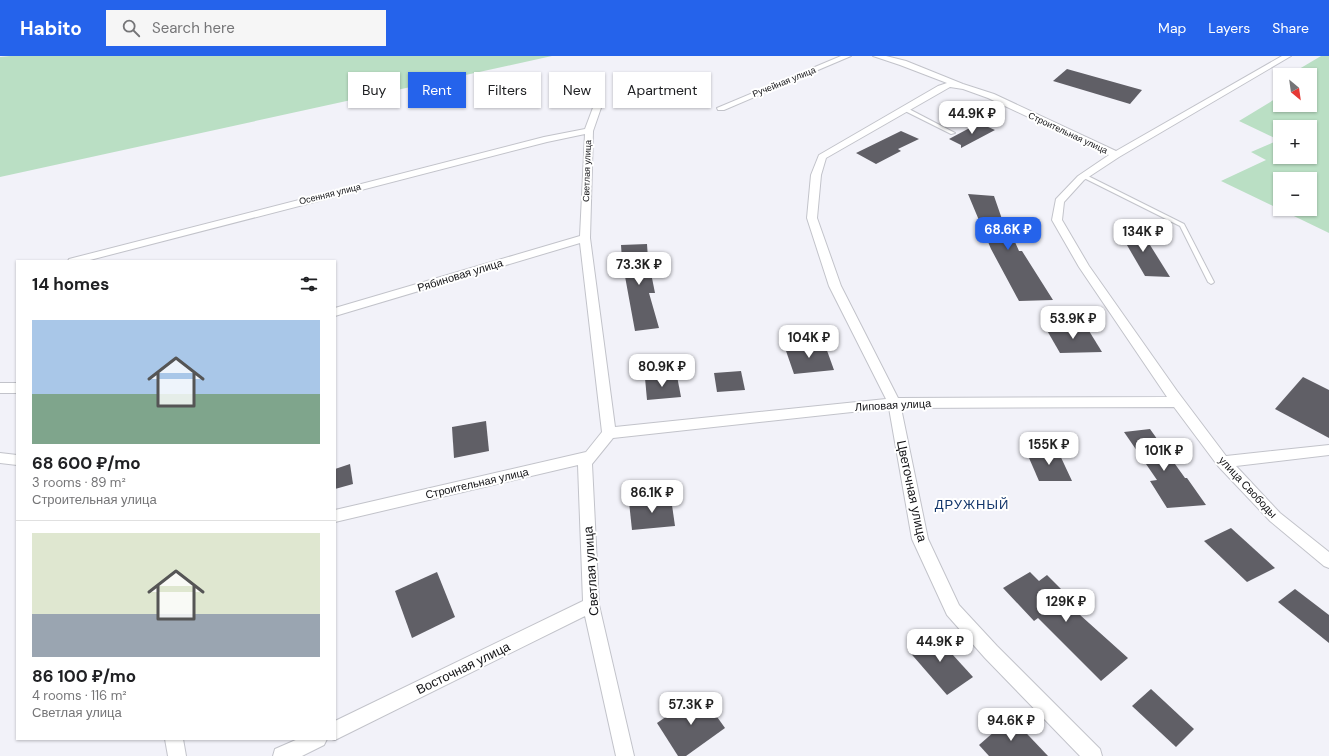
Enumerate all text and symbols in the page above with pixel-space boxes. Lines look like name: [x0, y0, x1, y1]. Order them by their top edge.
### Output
search box: [106, 10, 386, 46]
text: Habito: [20, 16, 82, 41]
icon: search: [120, 17, 142, 39]
text: Search here: [152, 18, 235, 38]
text: Map: [1158, 19, 1186, 37]
text: Layers: [1208, 19, 1250, 37]
text: Share: [1272, 19, 1309, 37]
street label: Ручейная улица: [751, 64, 817, 100]
north arrow: [1273, 68, 1317, 112]
map controls: [1273, 68, 1317, 216]
chip: Buy: [348, 72, 400, 108]
chip: Rent: [408, 72, 466, 108]
chip: Filters: [474, 72, 541, 108]
chip: New: [549, 72, 605, 108]
chip: Apartment: [613, 72, 711, 108]
pin: 44.9K ₽: [935, 101, 1009, 135]
text: 44.9K ₽: [948, 105, 996, 122]
street label: Строительная улица: [1026, 109, 1110, 157]
button: +: [1273, 120, 1317, 164]
street label: Светлая улица: [580, 140, 594, 202]
button: −: [1273, 172, 1317, 216]
street label: Осенняя улица: [298, 181, 362, 207]
pin: 68.6K ₽: [971, 217, 1045, 251]
pin: 134K ₽: [1110, 219, 1176, 253]
text: 68.6K ₽: [984, 221, 1032, 238]
text: 134K ₽: [1122, 223, 1164, 240]
pin: 73.3K ₽: [602, 252, 676, 286]
street label: Рябиновая улица: [416, 255, 505, 295]
text: 73.3K ₽: [616, 256, 662, 273]
text: 14 homes: [32, 273, 109, 295]
icon: filters: [298, 273, 320, 295]
pin: 53.9K ₽: [1036, 306, 1110, 340]
text: 53.9K ₽: [1049, 310, 1097, 327]
pin: 104K ₽: [776, 325, 842, 359]
text: 104K ₽: [788, 329, 830, 346]
icon: home: [140, 346, 212, 418]
pin: 80.9K ₽: [625, 354, 699, 388]
text: 80.9K ₽: [638, 358, 686, 375]
street label: Липовая улица: [854, 396, 932, 414]
pin: 155K ₽: [1016, 432, 1082, 466]
text: 155K ₽: [1029, 436, 1069, 453]
pin: 101K ₽: [1131, 438, 1197, 472]
street label: Цветочная улица: [893, 439, 931, 544]
text: 101K ₽: [1145, 442, 1183, 459]
text: 68 600 ₽/mo: [32, 452, 141, 474]
street label: улица Свободы: [1216, 453, 1280, 521]
street label: Строительная улица: [424, 464, 531, 502]
text: 3 rooms · 89 m²: [32, 474, 126, 491]
pin: 86.1K ₽: [615, 480, 689, 514]
text: 86.1K ₽: [630, 484, 674, 501]
text: Строительная улица: [32, 491, 157, 508]
district label: ДРУЖНЫЙ: [935, 496, 1009, 513]
street label: Светлая улица: [579, 525, 603, 616]
icon: home: [140, 559, 212, 631]
pin: 129K ₽: [1033, 589, 1099, 623]
text: 129K ₽: [1046, 593, 1086, 610]
pin: 44.9K ₽: [903, 629, 977, 663]
text: 44.9K ₽: [916, 633, 964, 650]
street label: Восточная улица: [413, 638, 514, 698]
text: 86 100 ₽/mo: [32, 665, 136, 687]
text: 4 rooms · 116 m²: [32, 687, 127, 704]
pin: 57.3K ₽: [654, 692, 728, 726]
text: 57.3K ₽: [668, 696, 714, 713]
text: Светлая улица: [32, 704, 122, 721]
pin: 94.6K ₽: [974, 708, 1048, 742]
text: 94.6K ₽: [987, 712, 1035, 729]

